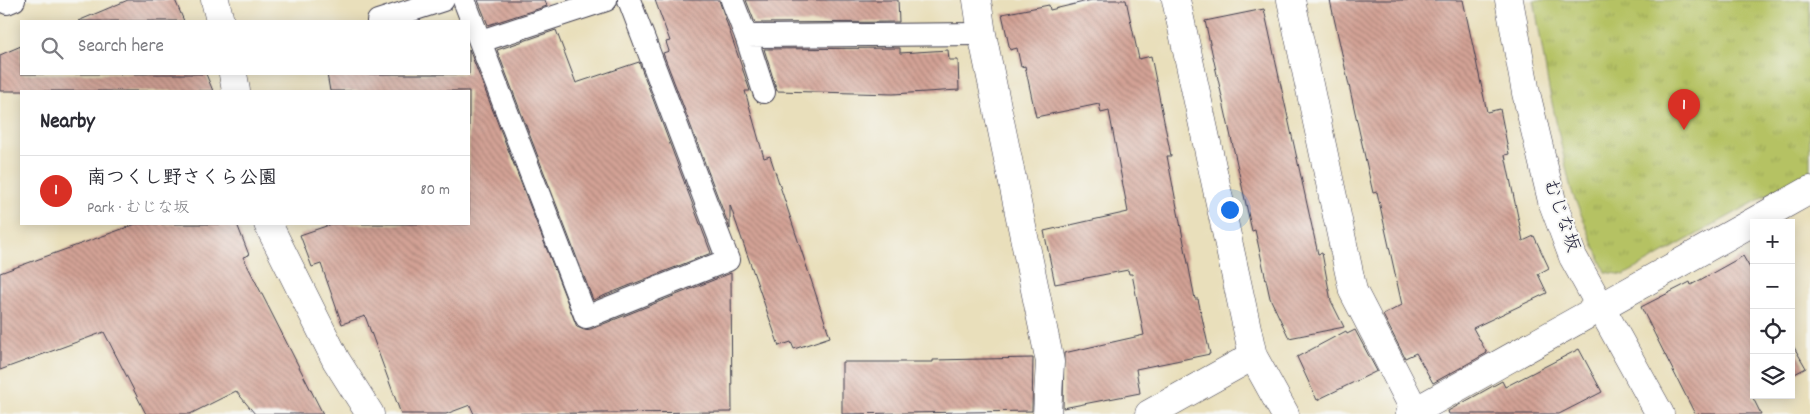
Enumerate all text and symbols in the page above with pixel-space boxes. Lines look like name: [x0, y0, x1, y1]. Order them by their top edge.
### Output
search box: [20, 20, 470, 75]
icon: search: [38, 34, 66, 62]
text: Search here: [78, 34, 164, 61]
pin: 1: [1668, 89, 1700, 130]
text: Nearby: [40, 108, 95, 138]
text: 南つくし野さくら公園: [87, 166, 277, 193]
street label: むじな坂: [1535, 176, 1585, 256]
text: 1: [54, 179, 58, 202]
text: 80 m: [420, 179, 450, 202]
text: Park · むじな坂: [87, 197, 189, 220]
your location: [1217, 197, 1243, 223]
map controls: [1750, 219, 1795, 399]
button: +: [1750, 219, 1795, 264]
button: −: [1750, 264, 1795, 309]
button: locate: [1750, 309, 1795, 354]
button: layers: [1750, 354, 1795, 399]

